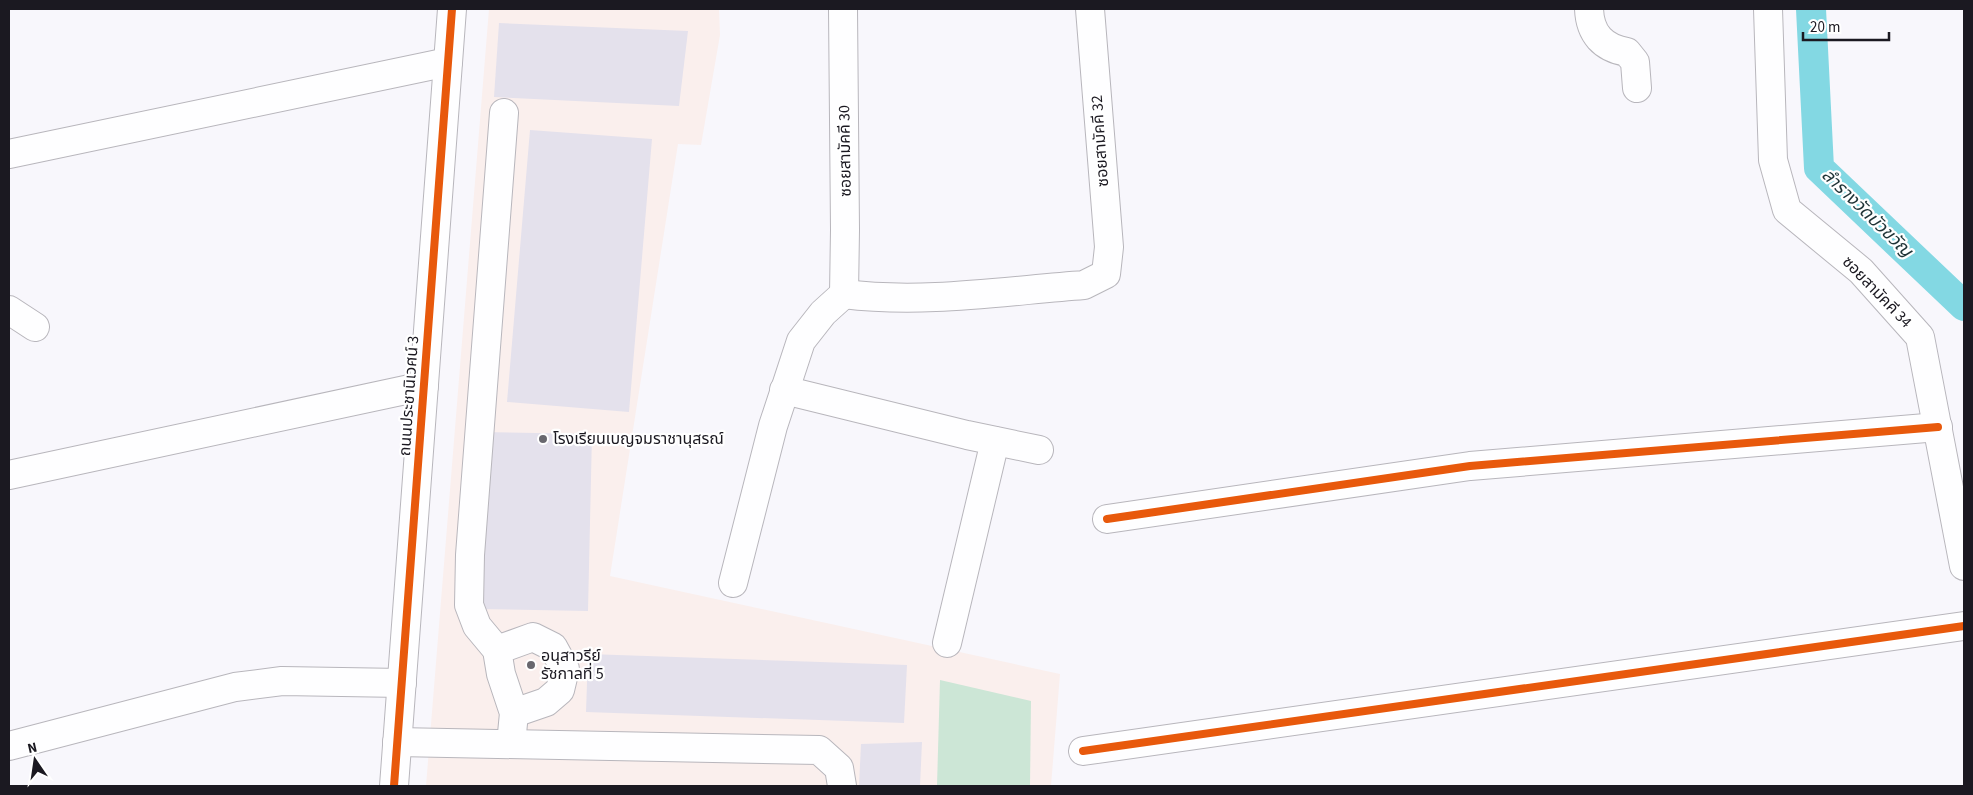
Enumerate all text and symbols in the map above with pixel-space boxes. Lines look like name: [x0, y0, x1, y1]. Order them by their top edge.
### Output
scale bar: [1803, 10, 1889, 42]
text: 20 m: [1810, 17, 1840, 38]
street label: ซอยสามัคคี 32: [1086, 94, 1114, 188]
street label: ซอยสามัคคี 30: [833, 105, 857, 197]
water label: ลำรางวัดบัวขวัญ: [1816, 163, 1919, 264]
street label: ซอยสามัคคี 34: [1837, 251, 1917, 333]
street label: ถนนประชานิเวศน์ 3: [394, 335, 424, 457]
place label: โรงเรียนเบญจมราชานุสรณ์: [553, 428, 724, 450]
marker: โรงเรียนเบญจมราชานุสรณ์: [537, 433, 549, 445]
place label: อนุสาวรีย์ รัชกาลที่ 5: [541, 645, 604, 685]
marker: อนุสาวรีย์ รัชกาลที่ 5: [525, 659, 537, 671]
north arrow: [10, 735, 60, 785]
text: N: [26, 738, 39, 759]

